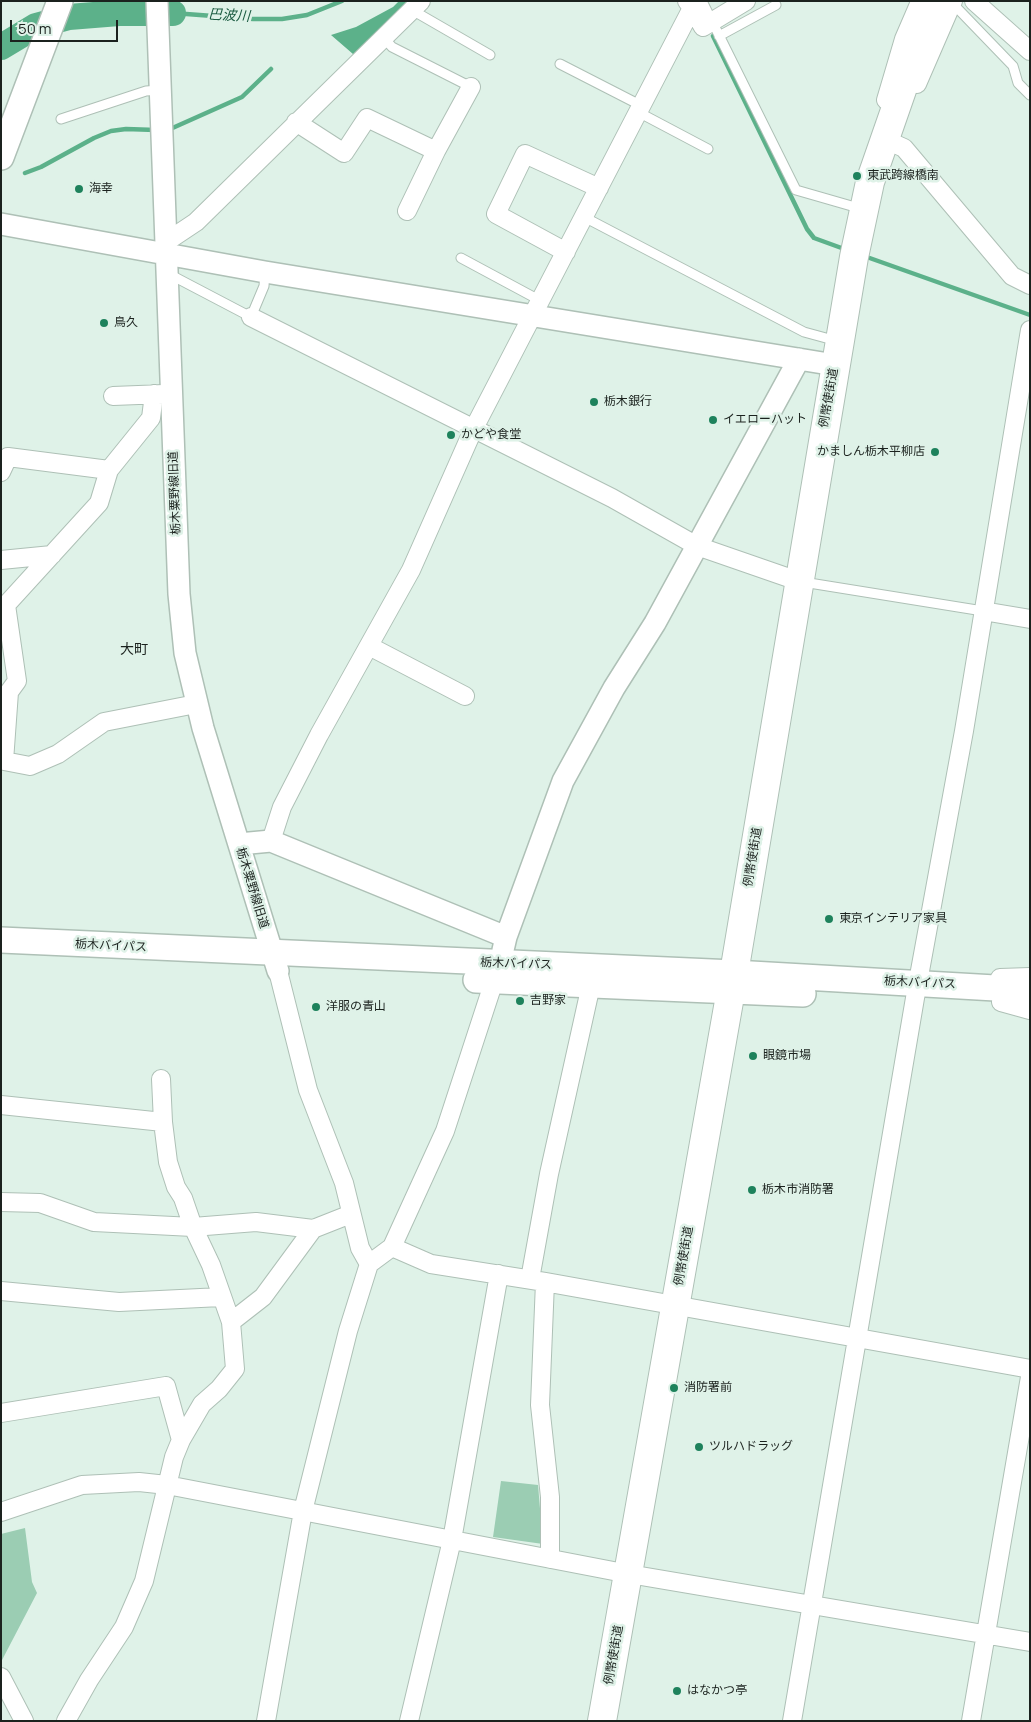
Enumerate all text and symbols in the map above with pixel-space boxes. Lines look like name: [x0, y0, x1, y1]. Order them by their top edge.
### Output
water label: 巴波川: [208, 7, 250, 25]
scale bar: [12, 10, 120, 42]
text: 50 m: [18, 18, 52, 39]
place label: 東武跨線橋南: [867, 169, 939, 183]
marker: 東武跨線橋南: [851, 170, 863, 182]
place label: 海幸: [89, 182, 113, 196]
marker: 海幸: [73, 183, 85, 195]
place label: 鳥久: [114, 316, 138, 330]
marker: 鳥久: [98, 317, 110, 329]
street label: 例幣使街道: [817, 367, 841, 429]
place label: 栃木銀行: [604, 395, 652, 409]
marker: 栃木銀行: [588, 396, 600, 408]
place label: イエローハット: [723, 413, 807, 427]
marker: イエローハット: [707, 414, 719, 426]
place label: かどや食堂: [461, 428, 521, 442]
marker: かどや食堂: [445, 429, 457, 441]
place label: かましん栃木平柳店: [817, 445, 925, 459]
marker: かましん栃木平柳店: [929, 446, 941, 458]
street label: 栃木粟野線旧道: [166, 451, 184, 535]
district label: 大町: [120, 642, 148, 658]
street label: 例幣使街道: [741, 826, 765, 888]
street label: 栃木粟野線旧道: [233, 846, 271, 930]
place label: 東京インテリア家具: [839, 912, 947, 926]
marker: 東京インテリア家具: [823, 913, 835, 925]
street label: 栃木バイパス: [75, 937, 147, 955]
street label: 栃木バイパス: [480, 956, 552, 972]
street label: 栃木バイパス: [884, 974, 956, 992]
place label: 吉野家: [530, 994, 566, 1008]
marker: 吉野家: [514, 995, 526, 1007]
place label: 洋服の青山: [326, 1000, 386, 1014]
marker: 洋服の青山: [310, 1001, 322, 1013]
place label: 眼鏡市場: [763, 1049, 811, 1063]
marker: 眼鏡市場: [747, 1050, 759, 1062]
place label: 栃木市消防署: [762, 1183, 834, 1197]
marker: 栃木市消防署: [746, 1184, 758, 1196]
street label: 例幣使街道: [672, 1225, 696, 1287]
place label: 消防署前: [684, 1381, 732, 1395]
marker: 消防署前: [668, 1382, 680, 1394]
place label: ツルハドラッグ: [709, 1440, 793, 1454]
marker: ツルハドラッグ: [693, 1441, 705, 1453]
street label: 例幣使街道: [602, 1624, 626, 1686]
place label: はなかつ亭: [687, 1684, 747, 1698]
marker: はなかつ亭: [671, 1685, 683, 1697]

